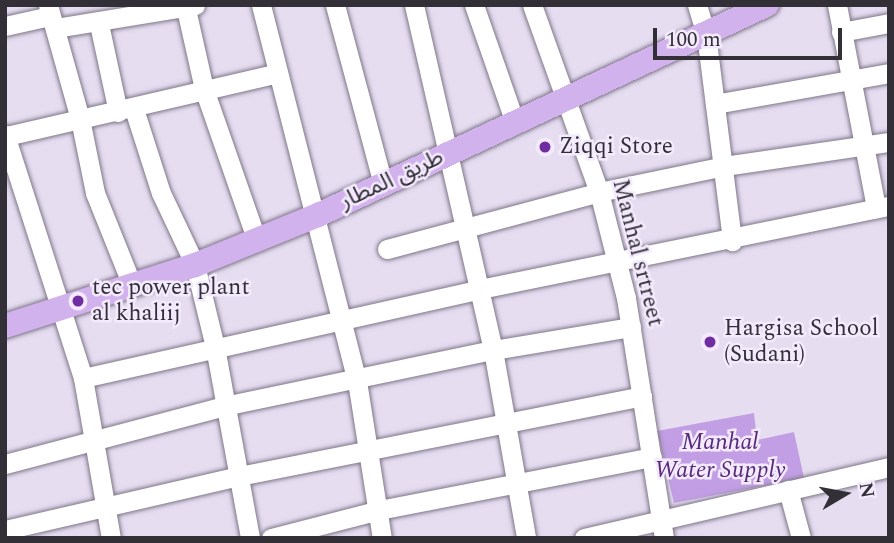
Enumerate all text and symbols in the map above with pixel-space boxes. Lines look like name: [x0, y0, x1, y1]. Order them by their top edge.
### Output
scale bar: [656, 14, 845, 58]
text: 100 m: [666, 24, 721, 56]
place label: Ziqqi Store: [559, 133, 673, 161]
marker: Ziqqi Store: [537, 139, 553, 155]
street label: طريق المطار: [336, 144, 448, 216]
street label: Manhal srtreet: [605, 177, 669, 329]
place label: tec power plant al khaliij: [92, 274, 250, 328]
marker: tec power plant al khaliij: [70, 293, 86, 309]
place label: Hargisa School (Sudani): [724, 315, 878, 369]
marker: Hargisa School (Sudani): [702, 334, 718, 350]
water label: Manhal Water Supply: [654, 429, 786, 485]
north arrow: [810, 459, 880, 529]
text: N: [851, 480, 882, 500]

